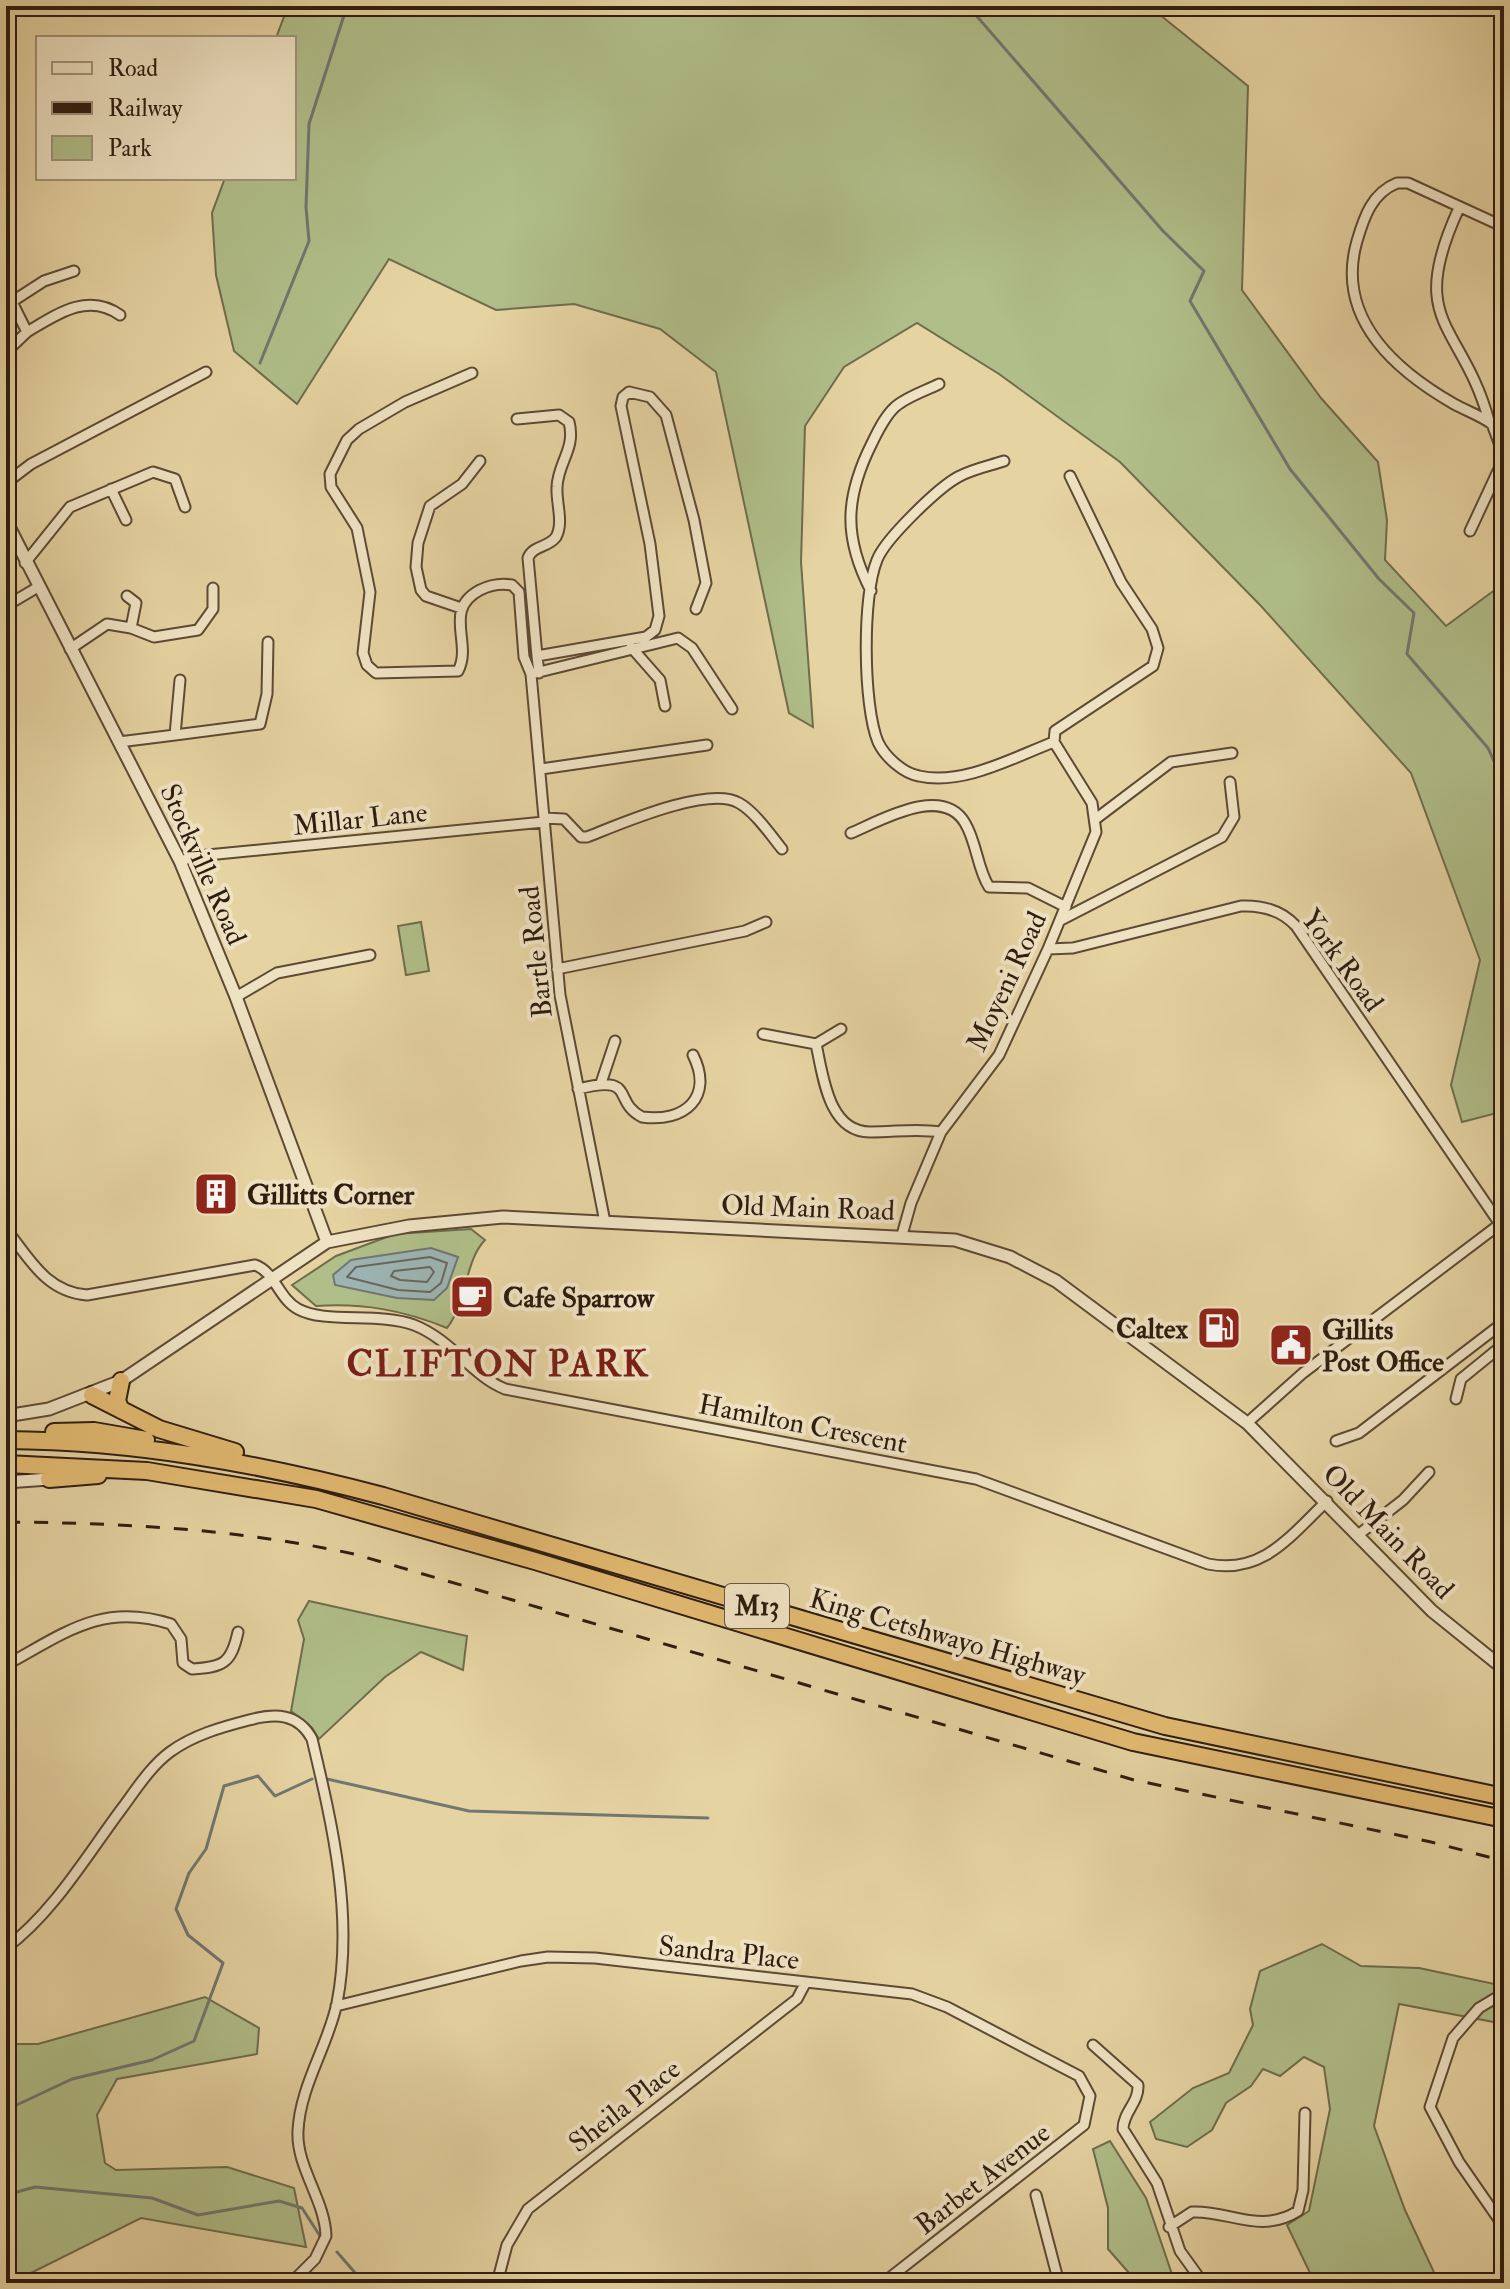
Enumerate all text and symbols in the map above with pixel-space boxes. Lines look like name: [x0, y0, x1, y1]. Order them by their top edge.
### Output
legend: [36, 36, 296, 180]
text: Road: [108, 53, 158, 84]
text: Railway: [108, 93, 183, 124]
text: Park: [108, 133, 152, 164]
street label: Stockville Road: [152, 779, 254, 951]
street label: Millar Lane: [291, 795, 429, 844]
street label: Bartle Road: [512, 884, 561, 1020]
street label: York Road: [1293, 903, 1391, 1019]
street label: Moyeni Road: [960, 906, 1055, 1057]
building icon: Gillitts Corner: [192, 1170, 240, 1218]
place label: Gillitts Corner: [247, 1178, 415, 1213]
street label: Old Main Road: [720, 1188, 896, 1229]
cafe icon: Cafe Sparrow: [448, 1273, 496, 1321]
place label: Cafe Sparrow: [503, 1281, 656, 1316]
fuel station icon: Caltex: [1195, 1304, 1243, 1352]
place label: Caltex: [1116, 1312, 1189, 1347]
place label: Gillits Post Office: [1322, 1313, 1444, 1380]
public building icon: Gillits Post Office: [1267, 1321, 1315, 1369]
district label: CLIFTON PARK: [346, 1342, 650, 1387]
street label: Hamilton Crescent: [695, 1387, 910, 1462]
street label: Old Main Road: [1315, 1457, 1461, 1607]
street label: King Cetshwayo Highway: [806, 1581, 1090, 1694]
road number: M13: [725, 1584, 789, 1628]
street label: Sandra Place: [657, 1929, 801, 1978]
street label: Sheila Place: [562, 2052, 688, 2161]
street label: Barbet Avenue: [908, 2115, 1058, 2243]

